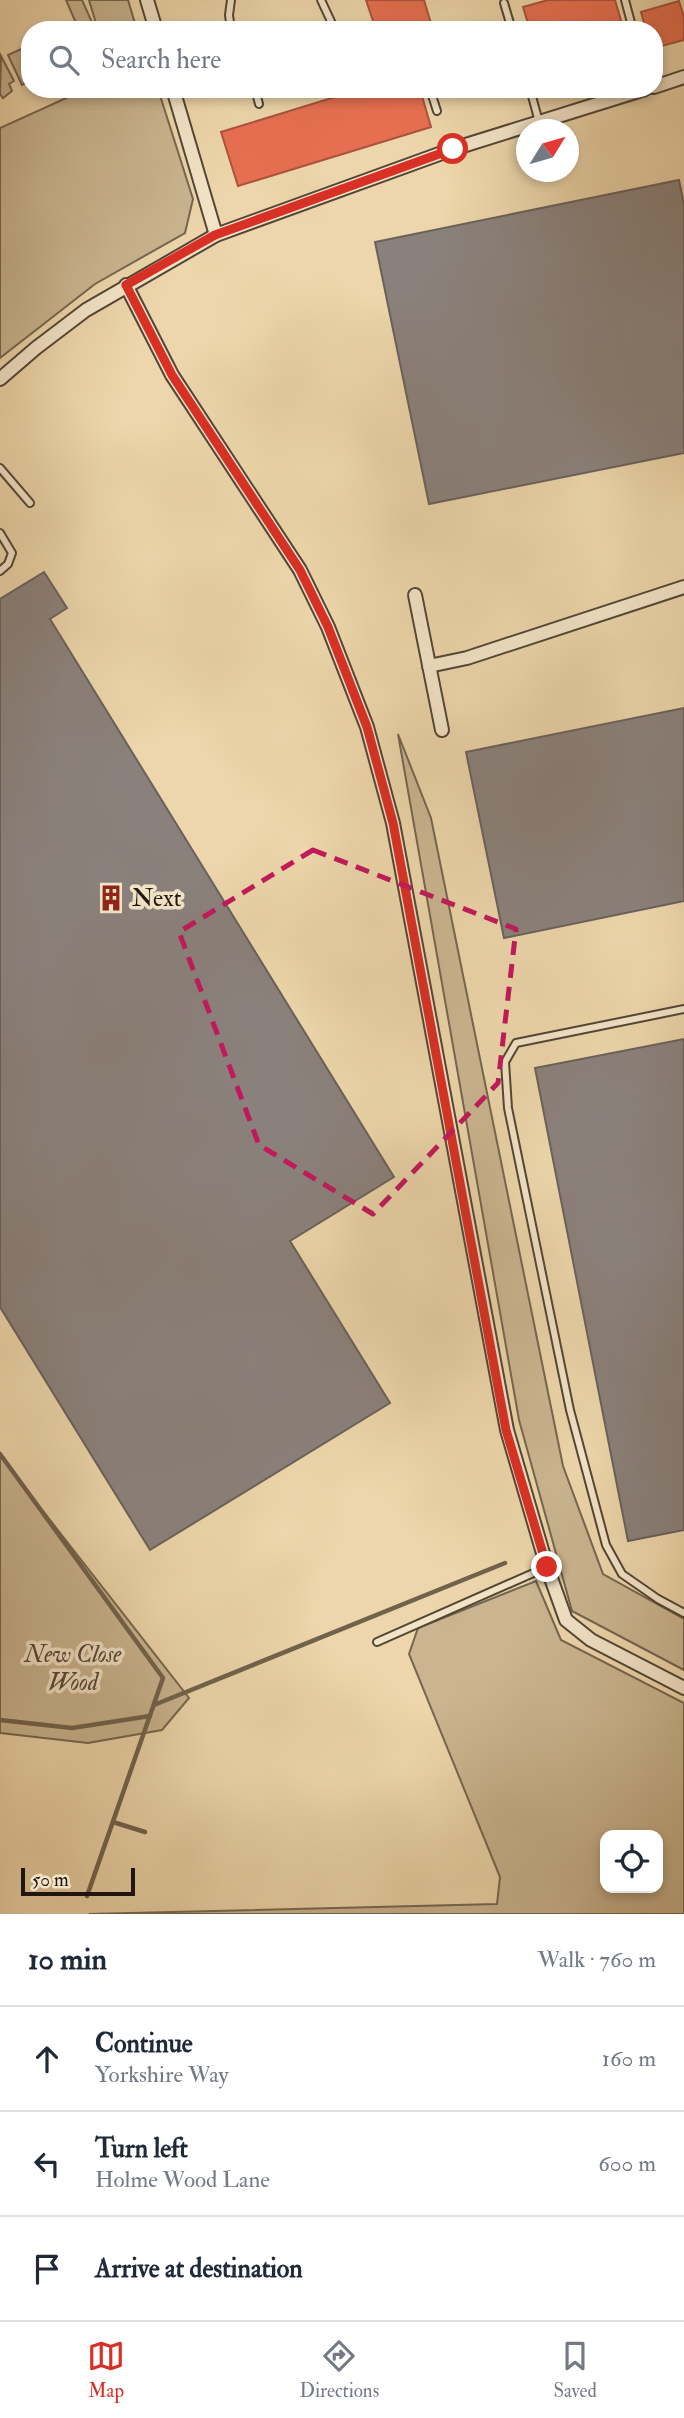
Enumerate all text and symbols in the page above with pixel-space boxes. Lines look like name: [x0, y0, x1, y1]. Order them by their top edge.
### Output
search box: [21, 21, 663, 98]
icon: search: [45, 41, 83, 79]
text: Search here: [101, 44, 221, 76]
north arrow: [516, 119, 579, 182]
route start: [437, 133, 468, 164]
building icon: Next: [96, 883, 126, 913]
place label: Next: [132, 883, 182, 914]
route end: [531, 1551, 562, 1582]
park label: New Close Wood: [23, 1639, 122, 1698]
map controls: [600, 1830, 663, 1893]
button: locate: [600, 1830, 663, 1893]
scale bar: [21, 1865, 135, 1897]
text: 50 m: [32, 1868, 69, 1892]
text: 10 min: [28, 1941, 107, 1978]
text: Walk · 760 m: [537, 1945, 656, 1974]
text: Continue: [95, 2028, 193, 2060]
icon: ahead: [28, 2040, 66, 2078]
text: 160 m: [602, 2044, 656, 2073]
text: Yorkshire Way: [95, 2060, 229, 2089]
text: Turn left: [95, 2133, 188, 2165]
icon: left: [28, 2145, 66, 2183]
text: 600 m: [598, 2149, 656, 2178]
text: Holme Wood Lane: [95, 2165, 270, 2194]
icon: arrive: [28, 2250, 66, 2288]
text: Arrive at destination: [95, 2253, 303, 2285]
tab: Map: [87, 2337, 125, 2403]
tab: Directions: [299, 2337, 379, 2403]
tab: Saved: [553, 2337, 597, 2403]

